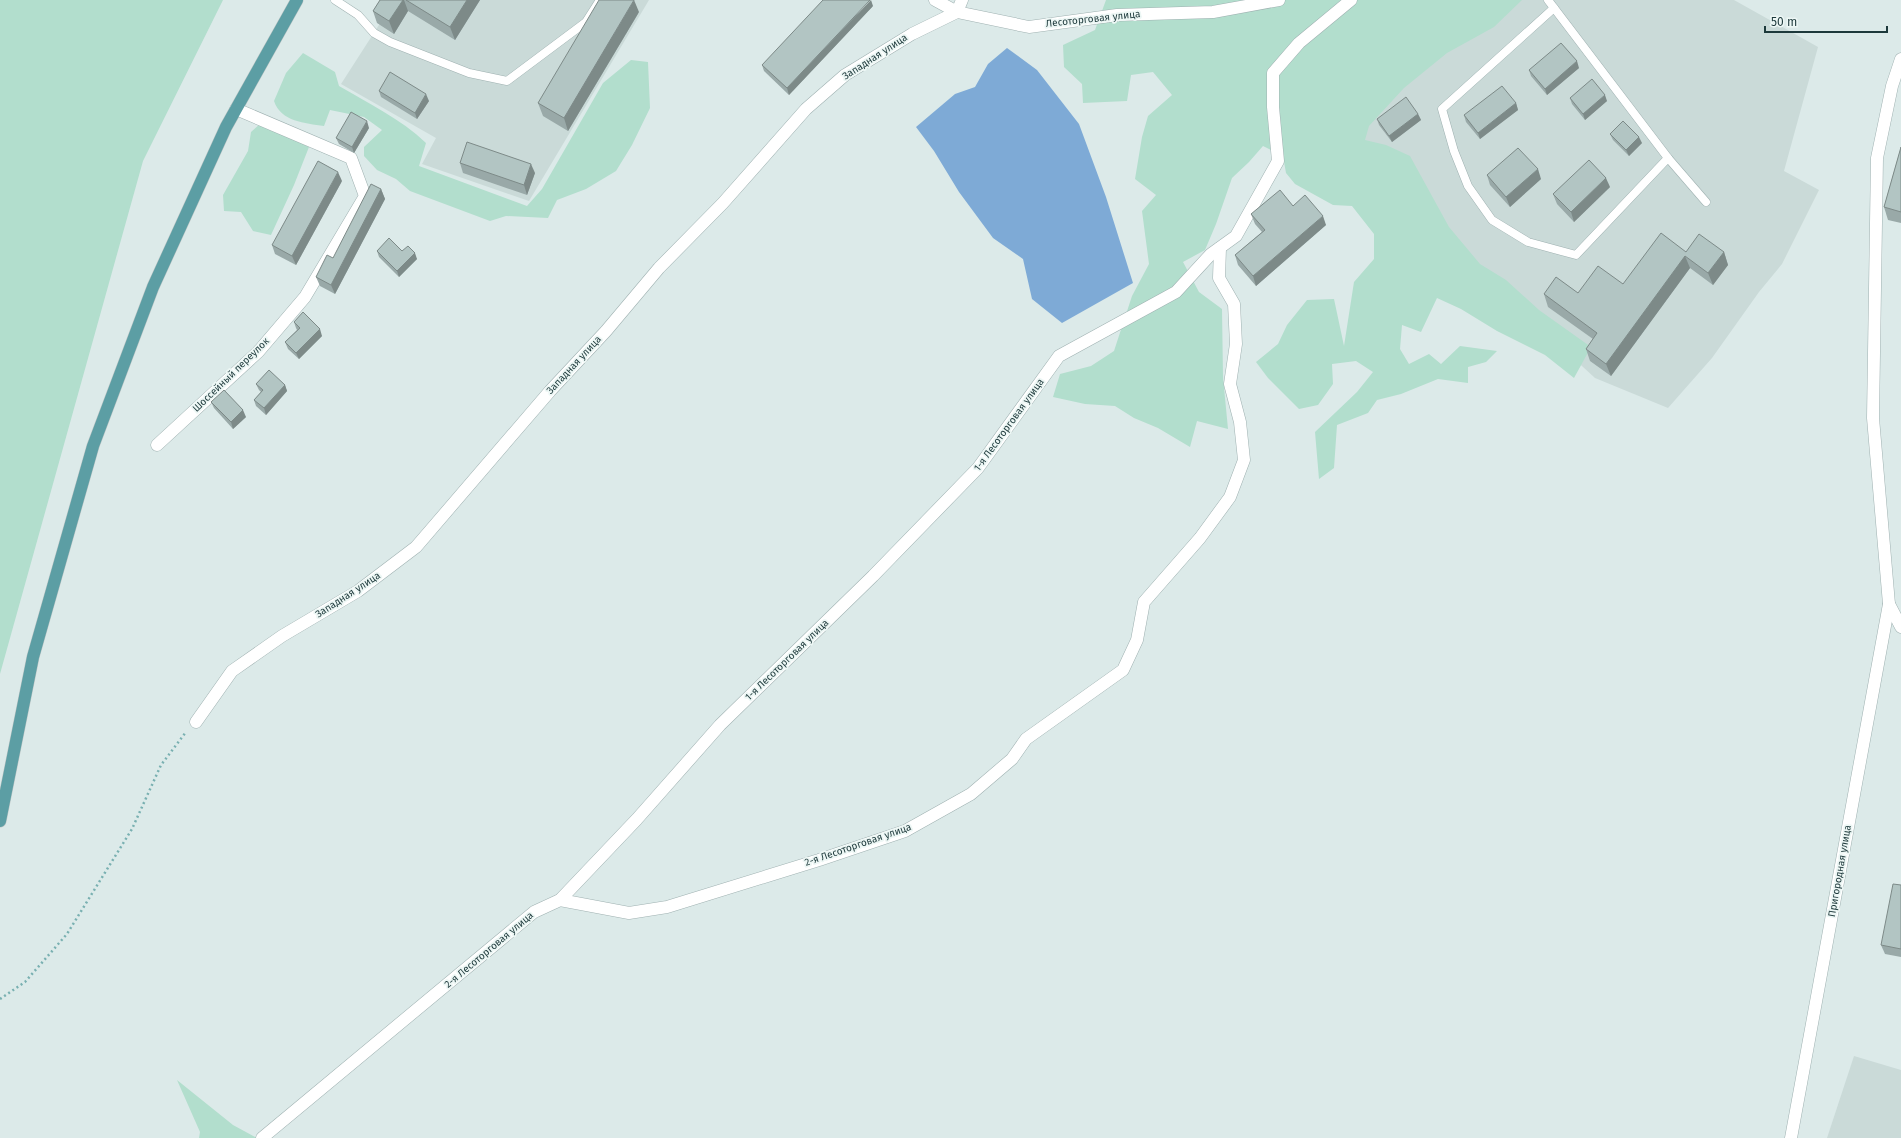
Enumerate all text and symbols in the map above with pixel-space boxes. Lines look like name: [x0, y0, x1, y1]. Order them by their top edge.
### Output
street label: Лесоторговая улица: [1045, 8, 1141, 30]
scale bar: [1765, 8, 1887, 34]
text: 50 m: [1771, 15, 1797, 29]
street label: Западная улица: [840, 32, 910, 82]
street label: Западная улица: [544, 333, 604, 397]
street label: Шоссейный переулок: [190, 335, 272, 415]
street label: 1-я Лесоторговая улица: [971, 376, 1047, 474]
street label: Западная улица: [313, 570, 383, 620]
street label: 1-я Лесоторговая улица: [743, 617, 831, 703]
street label: 2-я Лесоторговая улица: [803, 821, 913, 869]
street label: Пригородная улица: [1826, 824, 1854, 918]
street label: 2-я Лесоторговая улица: [442, 909, 536, 991]

